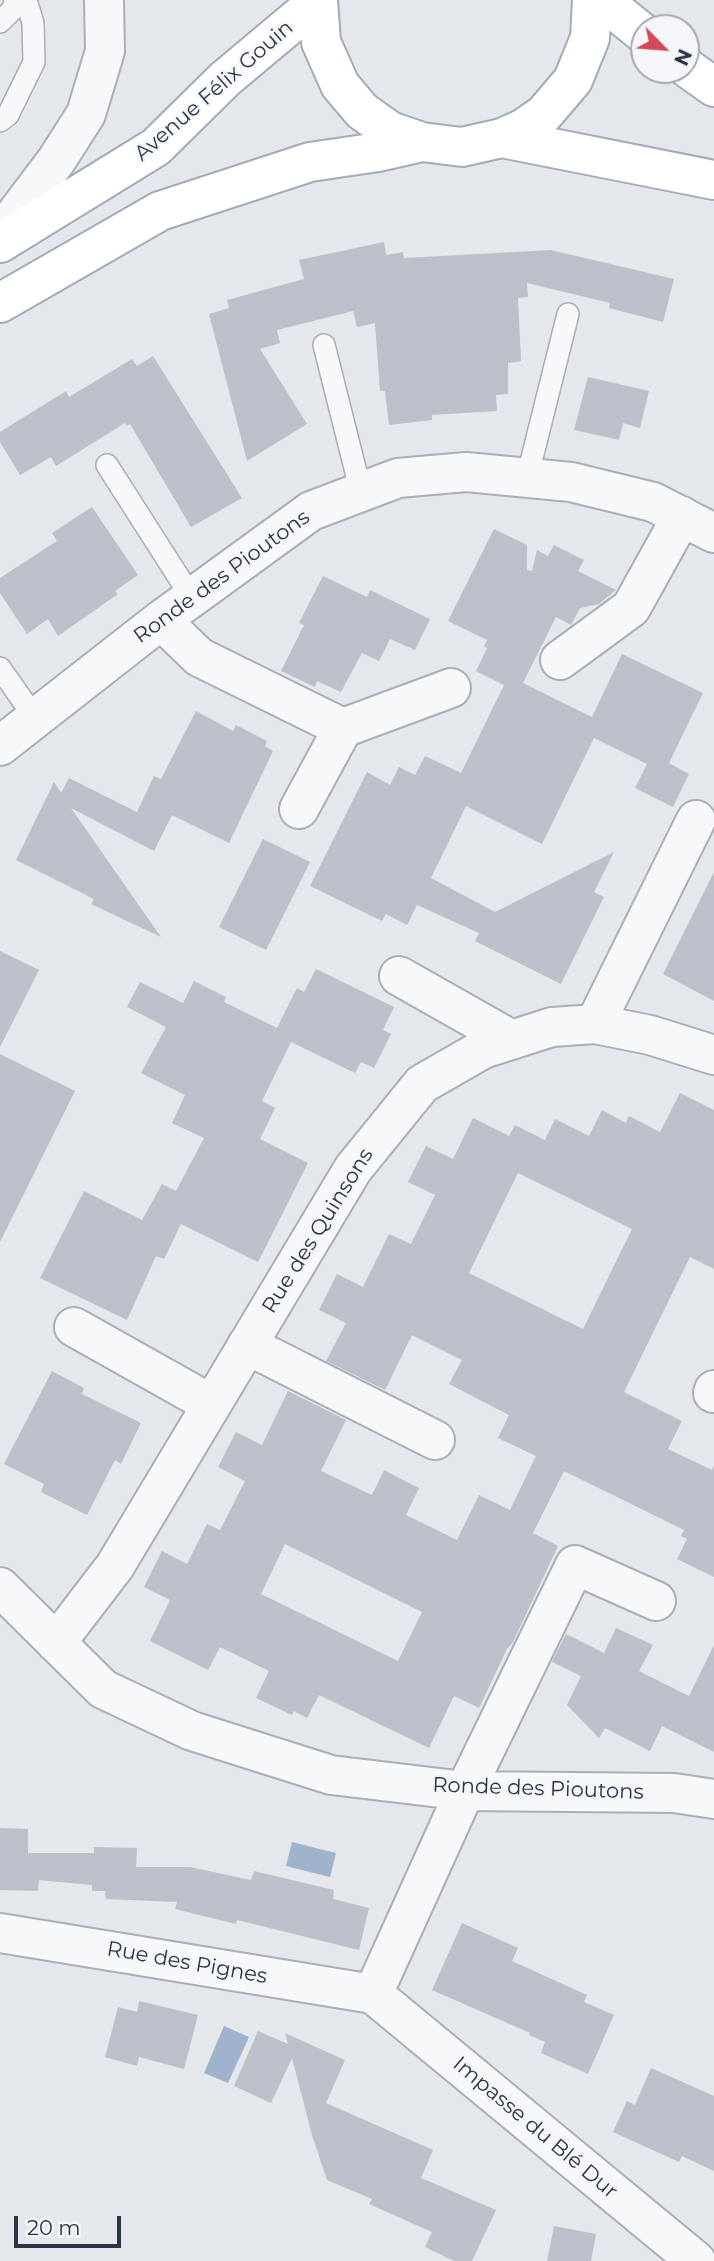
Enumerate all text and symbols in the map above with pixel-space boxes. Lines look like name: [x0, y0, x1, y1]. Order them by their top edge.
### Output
north arrow: [630, 14, 700, 84]
street label: Avenue Félix Gouin: [130, 15, 298, 167]
text: N: [669, 45, 696, 69]
street label: Ronde des Pioutons: [129, 505, 315, 649]
street label: Rue des Quinsons: [257, 1144, 379, 1318]
street label: Ronde des Pioutons: [432, 1773, 644, 1805]
street label: Rue des Pignes: [105, 1936, 269, 1990]
street label: Impasse du Blé Dur: [448, 2052, 622, 2204]
scale bar: [18, 2202, 124, 2246]
text: 20 m: [27, 2215, 81, 2240]

